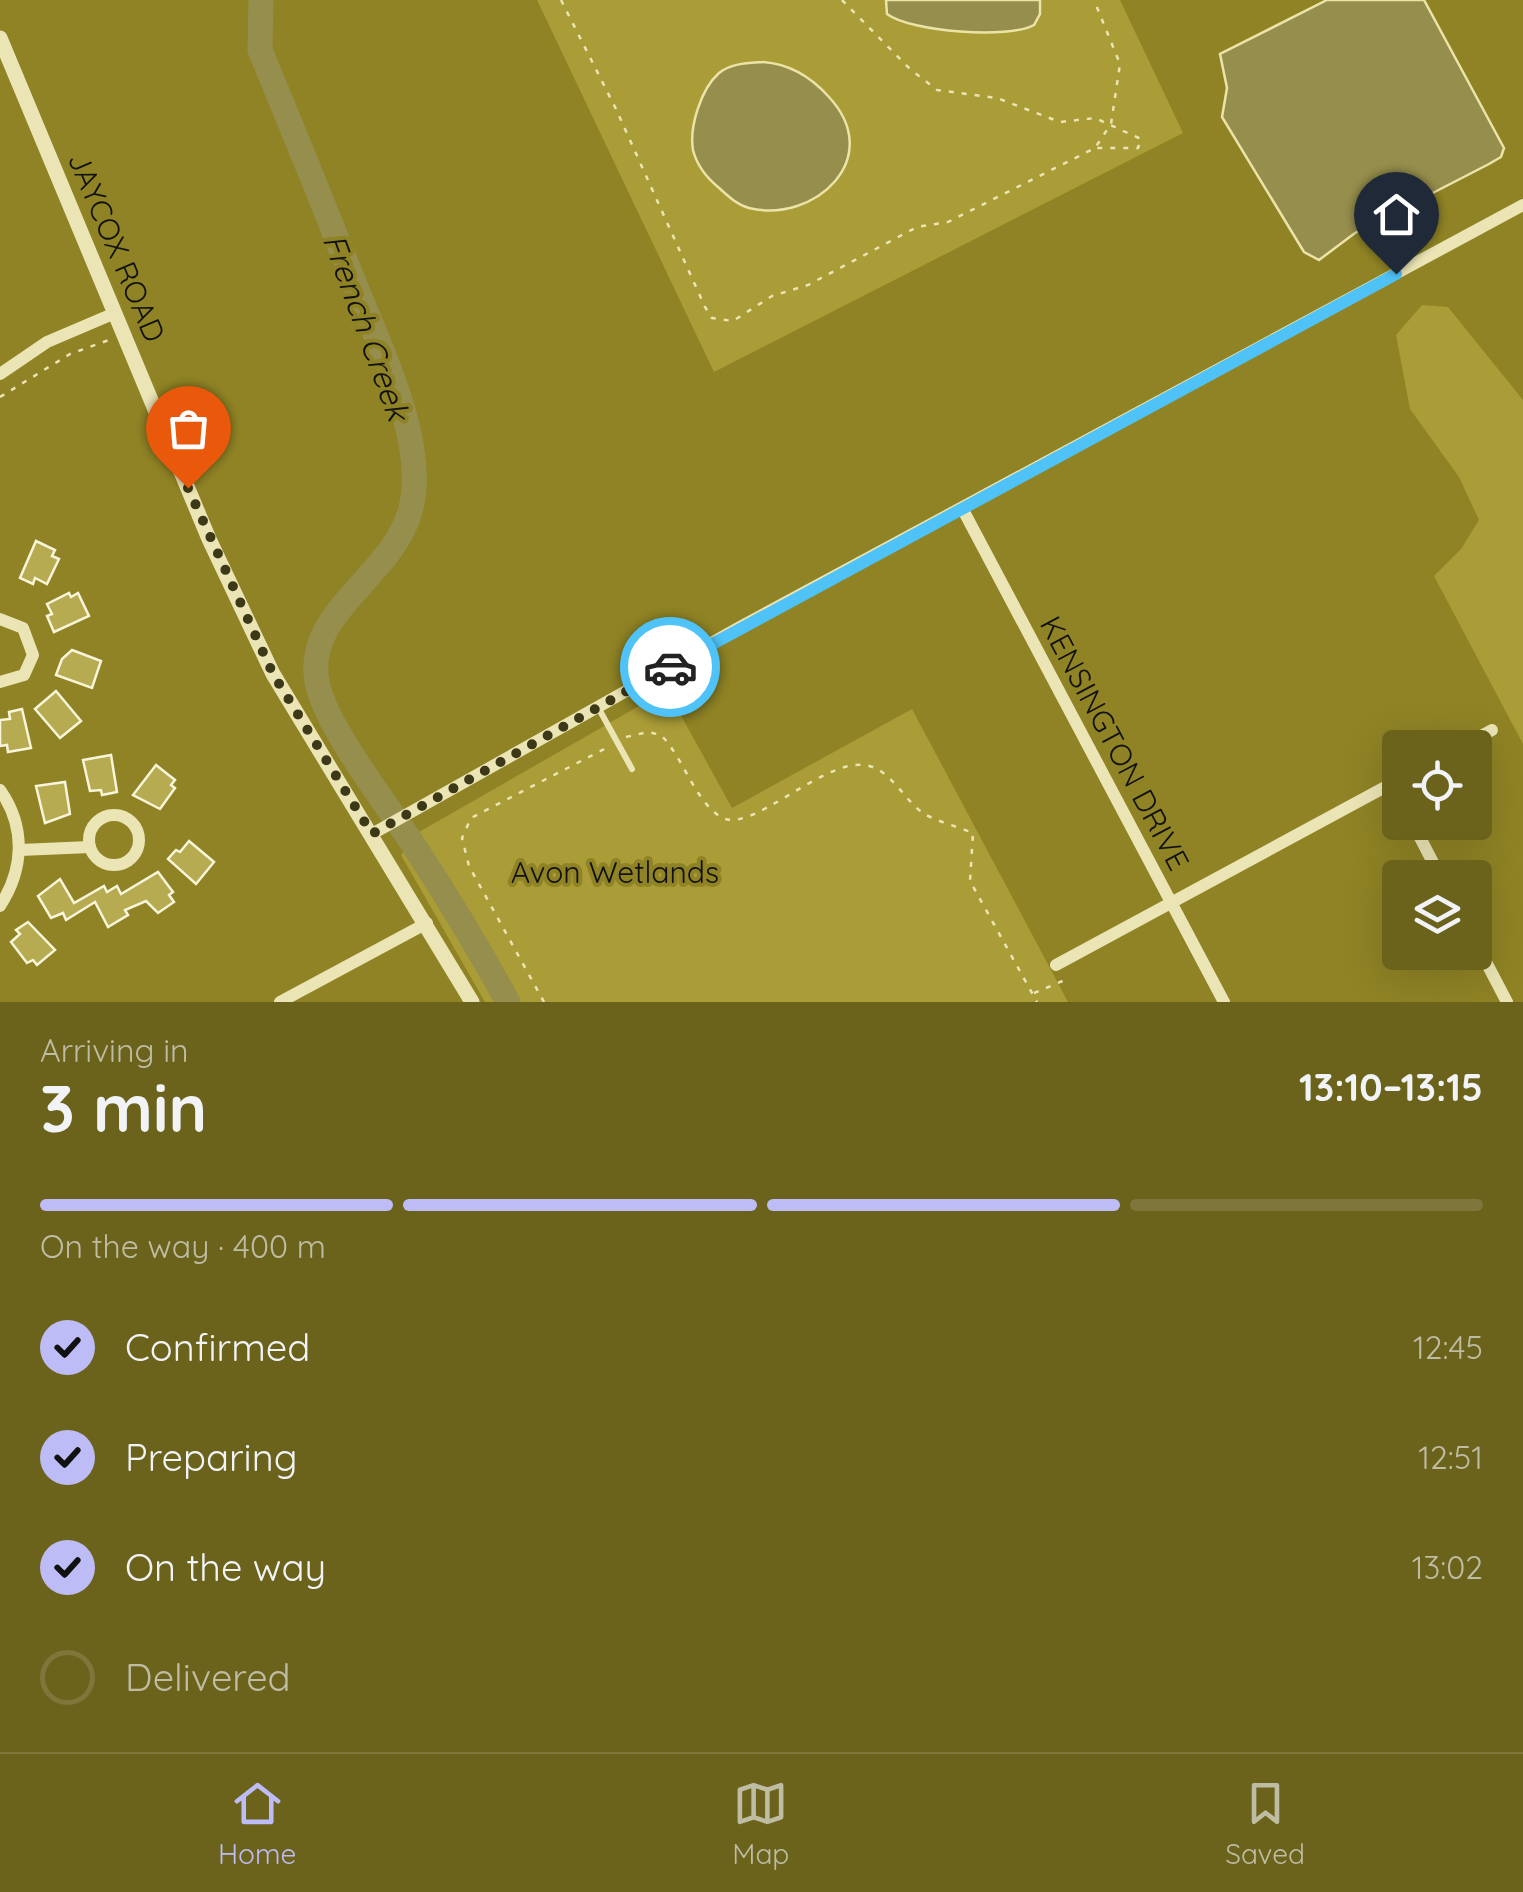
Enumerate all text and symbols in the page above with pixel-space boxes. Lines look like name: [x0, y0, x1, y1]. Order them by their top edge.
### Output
street label: JAYCOX ROAD: [60, 146, 174, 348]
pin: [1354, 172, 1439, 275]
icon: home: [1369, 187, 1424, 242]
water label: French Creek: [315, 228, 420, 428]
pin: [146, 386, 231, 489]
icon: bag: [161, 401, 216, 456]
street label: KENSINGTON DRIVE: [1032, 610, 1198, 876]
courier: [620, 617, 720, 717]
icon: car: [643, 640, 698, 695]
map controls: [1382, 730, 1492, 970]
button: locate: [1382, 730, 1492, 840]
park label: Avon Wetlands: [511, 853, 719, 891]
button: layers: [1382, 860, 1492, 970]
text: Arriving in: [40, 1030, 189, 1070]
text: 13:10–13:15: [1299, 1063, 1483, 1111]
text: 3 min: [40, 1067, 207, 1148]
text: On the way · 400 m: [40, 1226, 326, 1266]
icon: check: [40, 1320, 95, 1375]
text: Confirmed: [125, 1323, 310, 1371]
text: 12:45: [1413, 1327, 1483, 1367]
icon: check: [40, 1430, 95, 1485]
text: Preparing: [125, 1433, 297, 1481]
text: 12:51: [1418, 1437, 1483, 1477]
icon: check: [40, 1540, 95, 1595]
text: On the way: [125, 1543, 326, 1591]
text: 13:02: [1412, 1547, 1483, 1587]
text: Delivered: [125, 1653, 291, 1701]
tab: Home: [218, 1776, 296, 1871]
tab: Map: [732, 1776, 789, 1871]
tab: Saved: [1225, 1776, 1305, 1871]

